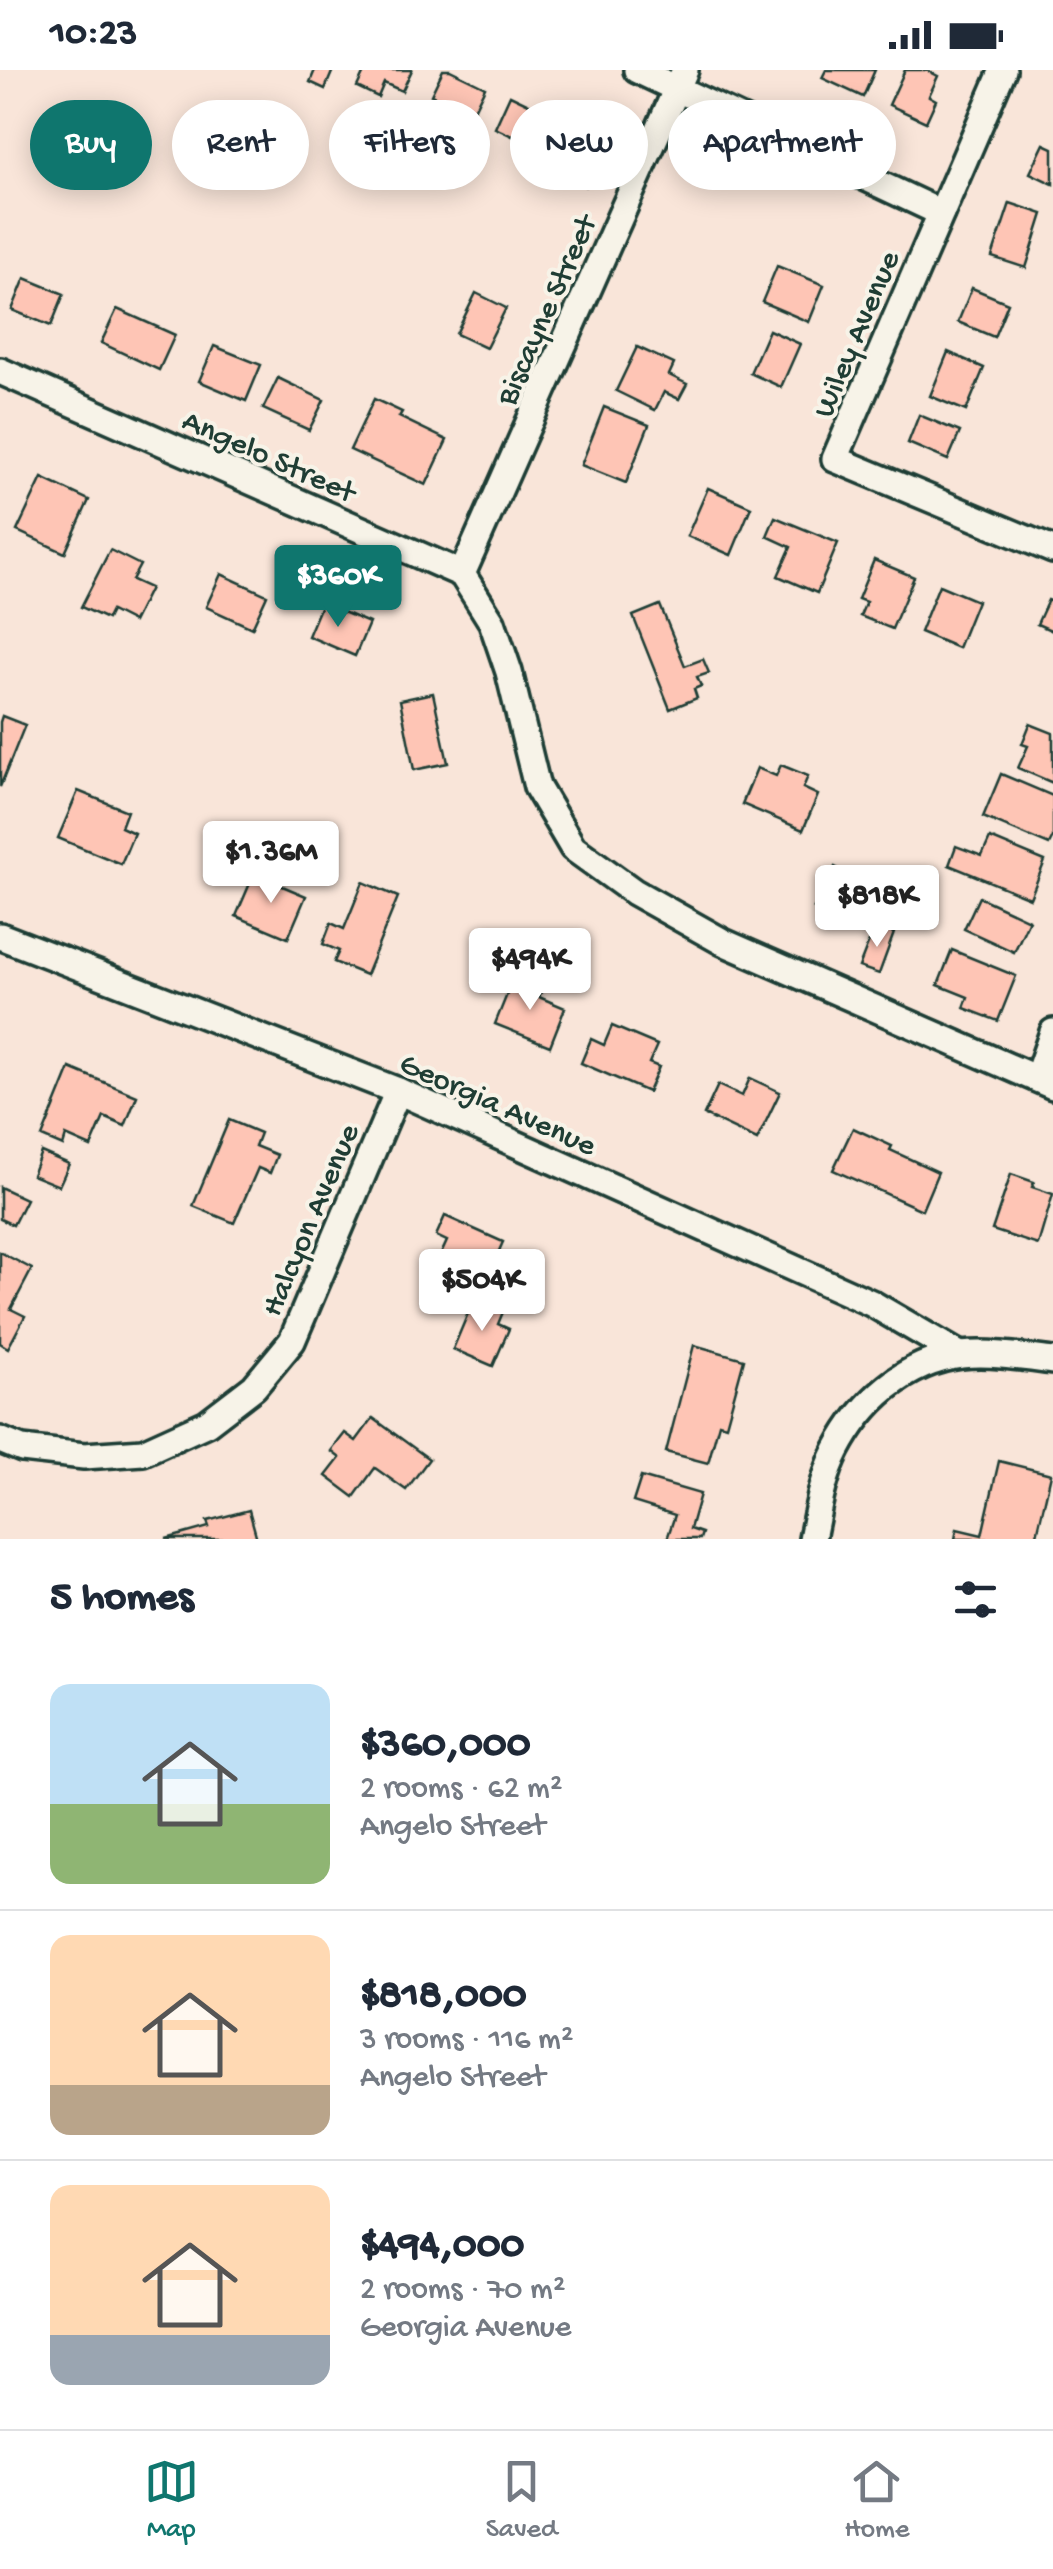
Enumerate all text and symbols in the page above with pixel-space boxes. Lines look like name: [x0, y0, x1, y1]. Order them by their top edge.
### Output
text: 10:23: [50, 13, 137, 57]
chip: Buy: [30, 100, 152, 190]
chip: Rent: [172, 100, 309, 190]
chip: Filters: [329, 100, 490, 190]
chip: New: [510, 100, 648, 190]
chip: Apartment: [668, 100, 896, 190]
street label: Biscayne Street: [489, 207, 609, 413]
street label: Wiley Avenue: [806, 245, 911, 424]
street label: Angelo Street: [176, 404, 363, 515]
pin: $360K: [268, 545, 408, 630]
text: $360K: [297, 558, 380, 596]
pin: $1.36M: [190, 821, 352, 906]
text: $1.36M: [225, 834, 317, 872]
pin: $818K: [807, 865, 947, 950]
text: $818K: [837, 878, 917, 916]
pin: $494K: [460, 928, 600, 1013]
text: $494K: [491, 941, 569, 979]
street label: Georgia Avenue: [393, 1046, 602, 1167]
street label: Halcyon Avenue: [255, 1119, 370, 1323]
pin: $504K: [412, 1249, 552, 1334]
text: $504K: [441, 1262, 523, 1300]
icon: filters: [948, 1572, 1003, 1627]
text: 5 homes: [50, 1575, 193, 1624]
text: $360,000: [360, 1722, 531, 1771]
icon: home: [130, 1724, 250, 1844]
text: 2 rooms · 62 m²: [360, 1771, 562, 1809]
text: Angelo Street: [360, 1809, 545, 1847]
text: $818,000: [360, 1973, 527, 2022]
icon: home: [130, 1975, 250, 2095]
text: 3 rooms · 116 m²: [360, 2022, 573, 2060]
text: Angelo Street: [360, 2060, 545, 2098]
text: $494,000: [360, 2223, 524, 2272]
icon: home: [130, 2225, 250, 2345]
text: 2 rooms · 70 m²: [360, 2272, 565, 2310]
text: Georgia Avenue: [360, 2310, 571, 2348]
tab: Map: [144, 2454, 199, 2547]
tab: Saved: [486, 2454, 557, 2547]
tab: Home: [845, 2454, 909, 2547]

